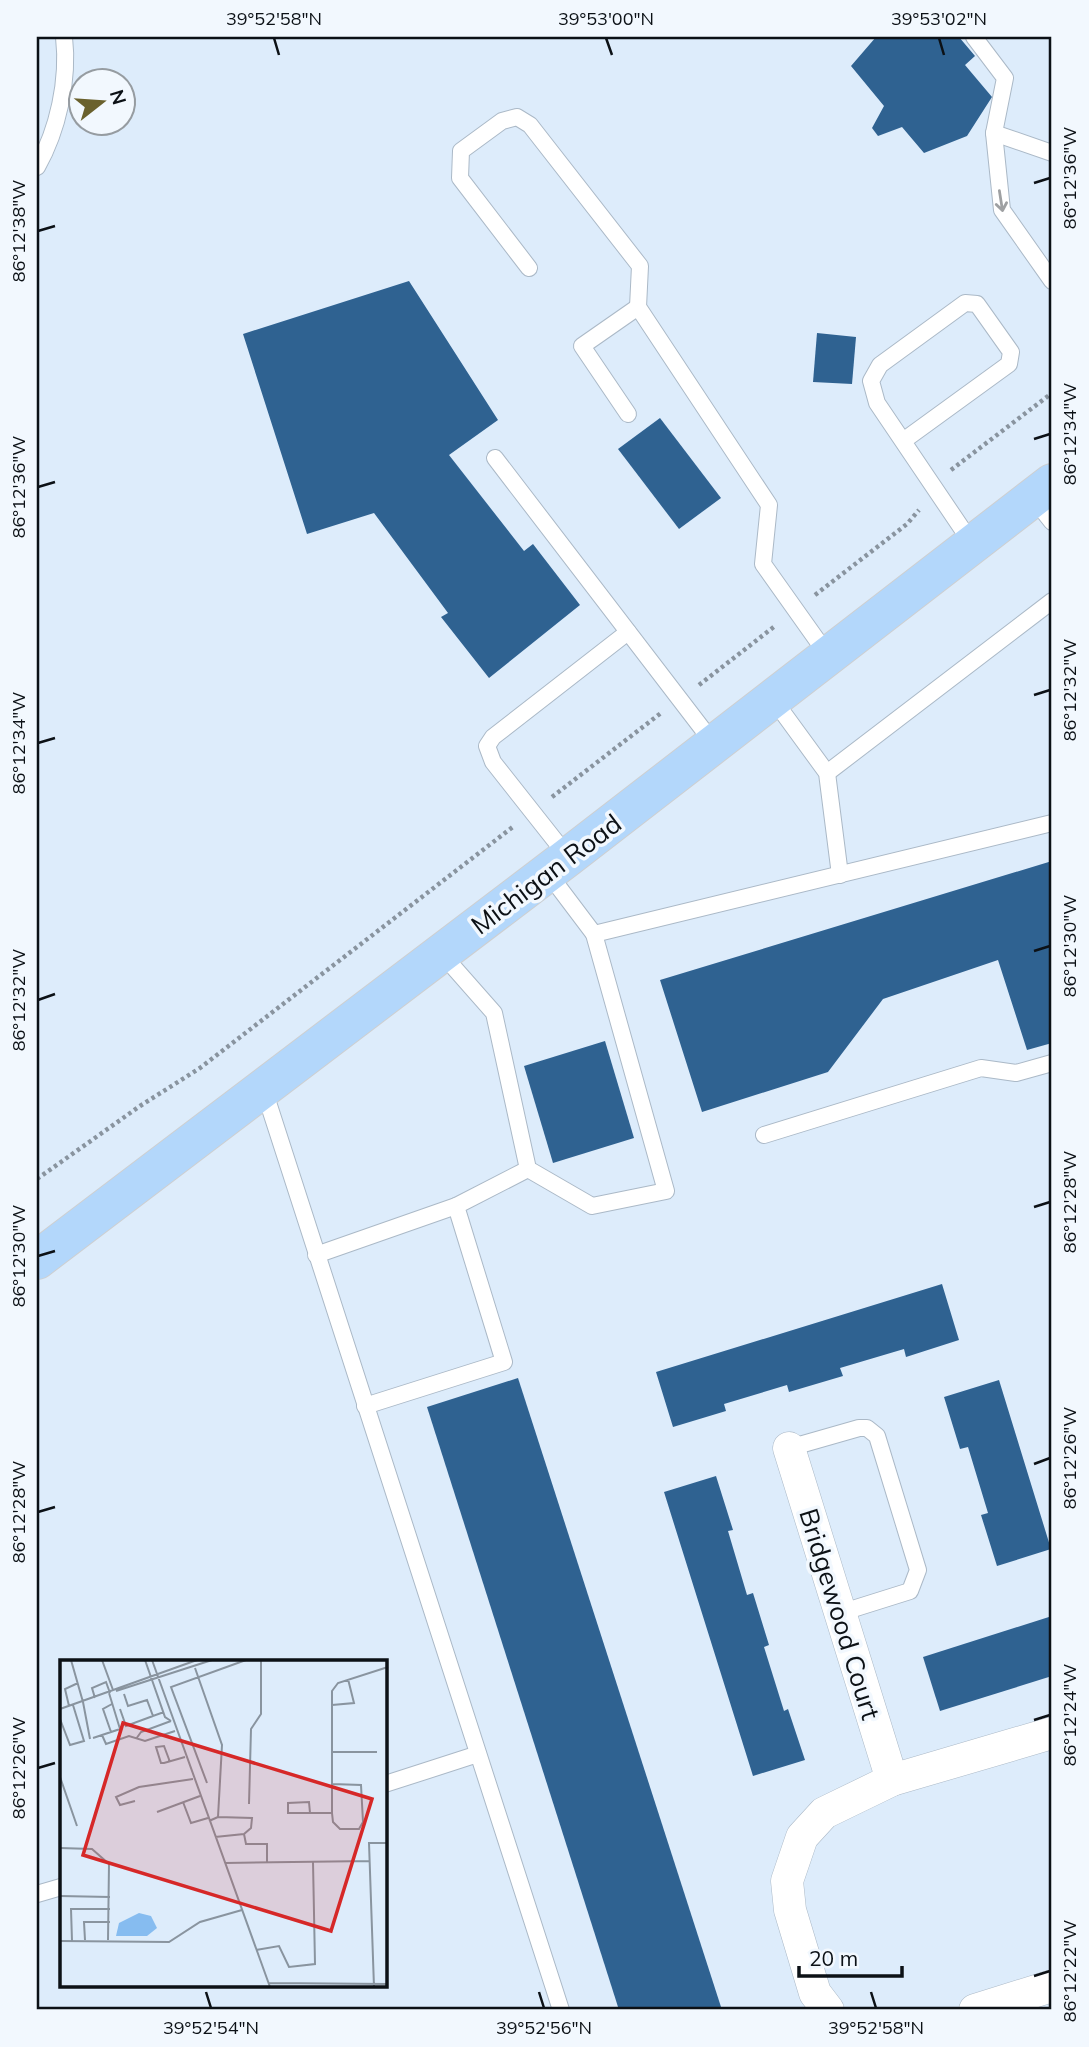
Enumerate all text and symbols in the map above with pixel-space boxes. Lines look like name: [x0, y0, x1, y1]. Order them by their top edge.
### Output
text: 39°52'58"N: [226, 7, 322, 30]
text: 39°53'00"N: [558, 7, 654, 30]
text: 39°53'02"N: [891, 7, 987, 30]
north arrow: [66, 66, 136, 136]
text: N: [105, 87, 132, 107]
text: 86°12'36"W: [1058, 127, 1081, 229]
text: 86°12'38"W: [7, 180, 30, 282]
one-way arrow: [995, 189, 1008, 212]
text: 86°12'34"W: [1058, 383, 1081, 485]
text: 86°12'36"W: [7, 436, 30, 538]
text: 86°12'32"W: [1058, 639, 1081, 741]
text: 86°12'34"W: [7, 692, 30, 794]
street label: Michigan Road: [464, 807, 628, 941]
text: 86°12'30"W: [1058, 895, 1081, 997]
text: 86°12'32"W: [7, 949, 30, 1051]
text: 86°12'28"W: [1058, 1151, 1081, 1253]
text: 86°12'30"W: [7, 1205, 30, 1307]
text: 86°12'26"W: [1058, 1407, 1081, 1509]
text: 86°12'28"W: [7, 1461, 30, 1563]
street label: Bridgewood Court: [792, 1504, 888, 1724]
inset map: [60, 1660, 387, 1988]
text: 86°12'24"W: [1058, 1664, 1081, 1766]
text: 86°12'26"W: [7, 1717, 30, 1819]
text: 86°12'22"W: [1058, 1920, 1081, 2022]
scale bar: [799, 1935, 902, 1979]
text: 20 m: [809, 1945, 858, 1971]
text: 39°52'54"N: [163, 2016, 259, 2039]
text: 39°52'56"N: [496, 2016, 592, 2039]
text: 39°52'58"N: [828, 2016, 924, 2039]

